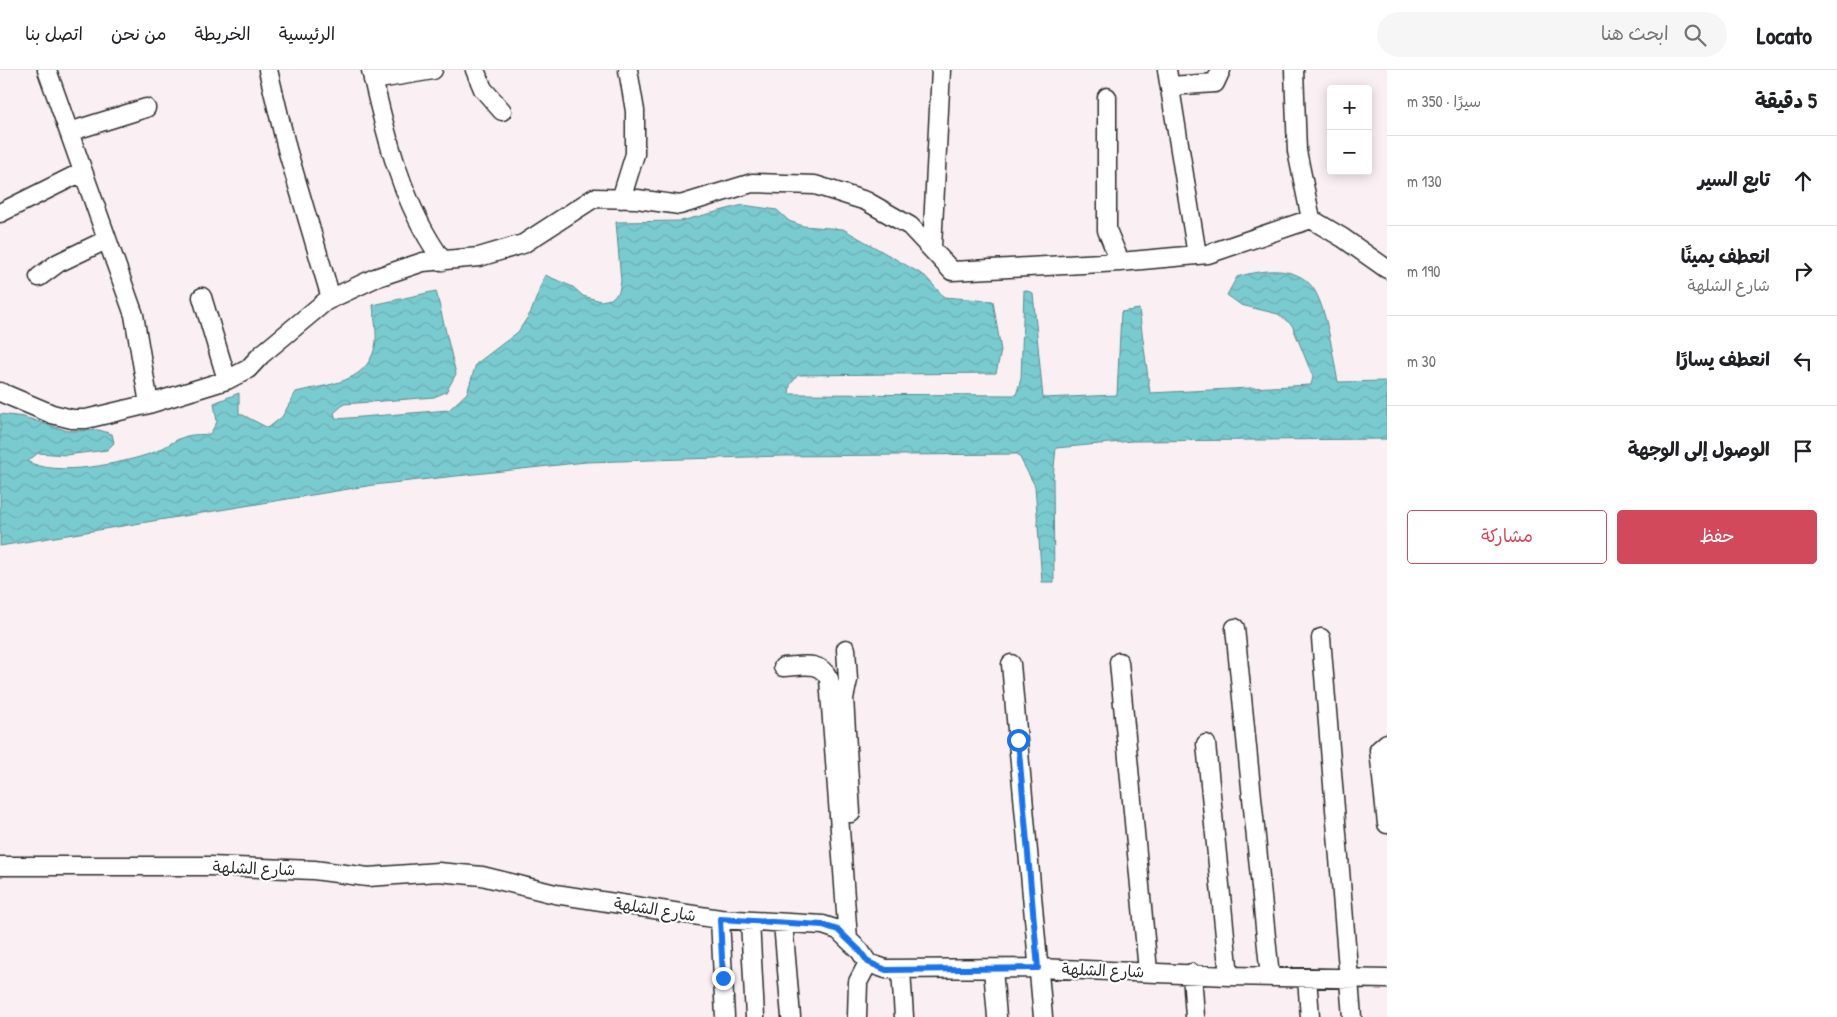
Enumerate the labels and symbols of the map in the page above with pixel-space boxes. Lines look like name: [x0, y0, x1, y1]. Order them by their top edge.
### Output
route start: [1007, 729, 1030, 752]
street label: شارع الشلهة: [212, 856, 296, 881]
street label: شارع الشلهة: [612, 892, 698, 927]
street label: شارع الشلهة: [1061, 958, 1145, 983]
route end: [712, 967, 735, 990]

